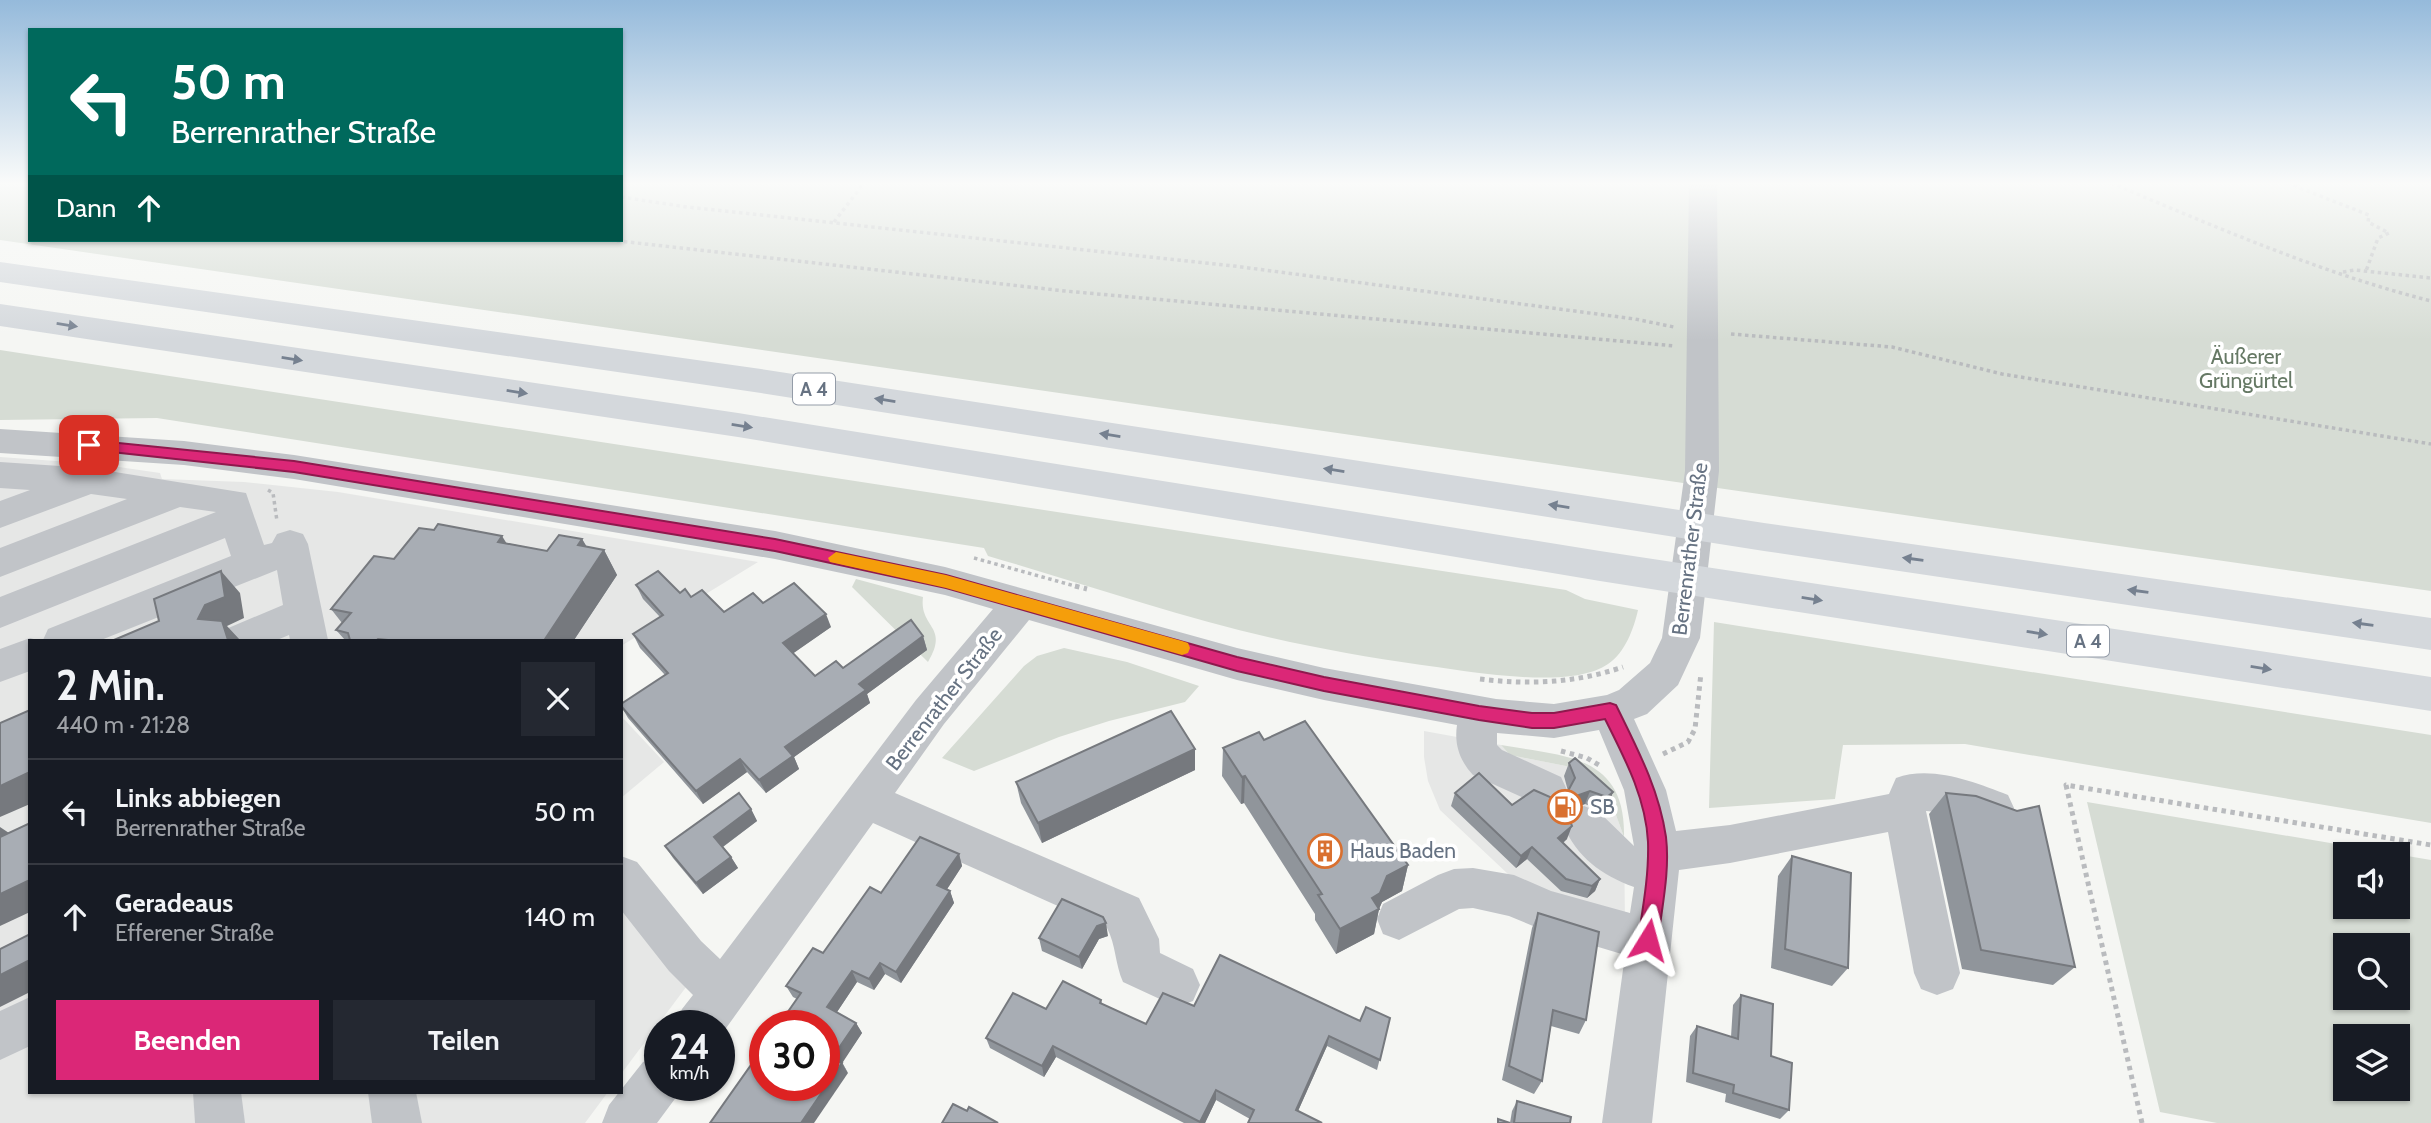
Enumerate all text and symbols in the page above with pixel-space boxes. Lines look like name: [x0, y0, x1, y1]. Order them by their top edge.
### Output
text: 50 m: [171, 52, 286, 111]
icon: left: [56, 56, 147, 147]
text: Berrenrather Straße: [171, 112, 436, 151]
icon: ahead: [130, 189, 168, 227]
text: Dann: [56, 192, 116, 224]
one-way arrow: [57, 320, 79, 331]
park label: Äußerer Grüngürtel: [2199, 344, 2293, 393]
one-way arrow: [282, 353, 304, 364]
road number: A 4: [793, 374, 835, 404]
one-way arrow: [507, 387, 529, 398]
one-way arrow: [874, 394, 896, 405]
pin: [59, 415, 119, 475]
one-way arrow: [732, 421, 754, 432]
icon: arrive: [70, 426, 108, 464]
one-way arrow: [1098, 429, 1120, 440]
street label: Berrenrather Straße: [1666, 461, 1713, 637]
one-way arrow: [1323, 465, 1345, 476]
one-way arrow: [1548, 500, 1570, 511]
one-way arrow: [1902, 553, 1924, 564]
one-way arrow: [2127, 586, 2149, 597]
one-way arrow: [1801, 593, 1823, 604]
one-way arrow: [2352, 618, 2374, 629]
street label: Berrenrather Straße: [880, 622, 1007, 775]
road number: A 4: [2067, 626, 2109, 656]
one-way arrow: [2026, 628, 2048, 639]
text: 2 Min.: [56, 659, 165, 711]
button: close: [521, 662, 595, 736]
one-way arrow: [2250, 662, 2272, 673]
text: 440 m · 21:28: [56, 711, 190, 739]
text: Links abbiegen: [115, 782, 281, 814]
fuel station icon: SB: [1546, 788, 1584, 826]
icon: left: [56, 793, 94, 831]
place label: SB: [1590, 794, 1615, 819]
text: 50 m: [534, 796, 595, 828]
text: Berrenrather Straße: [115, 814, 306, 842]
building icon: Haus Baden: [1306, 832, 1344, 870]
place label: Haus Baden: [1350, 838, 1456, 863]
map controls: [2333, 842, 2410, 1101]
button: sound: [2333, 842, 2410, 919]
text: Geradeaus: [115, 887, 233, 919]
icon: ahead: [56, 898, 94, 936]
text: 140 m: [525, 901, 595, 933]
position arrow: [1611, 903, 1685, 977]
text: Efferener Straße: [115, 919, 274, 947]
button: search: [2333, 933, 2410, 1010]
button: Beenden: [56, 1000, 319, 1080]
button: Teilen: [333, 1000, 595, 1080]
speed limit sign: 30: [749, 1010, 840, 1101]
button: layers: [2333, 1024, 2410, 1101]
text: 24: [669, 1025, 710, 1068]
text: km/h: [670, 1062, 709, 1084]

